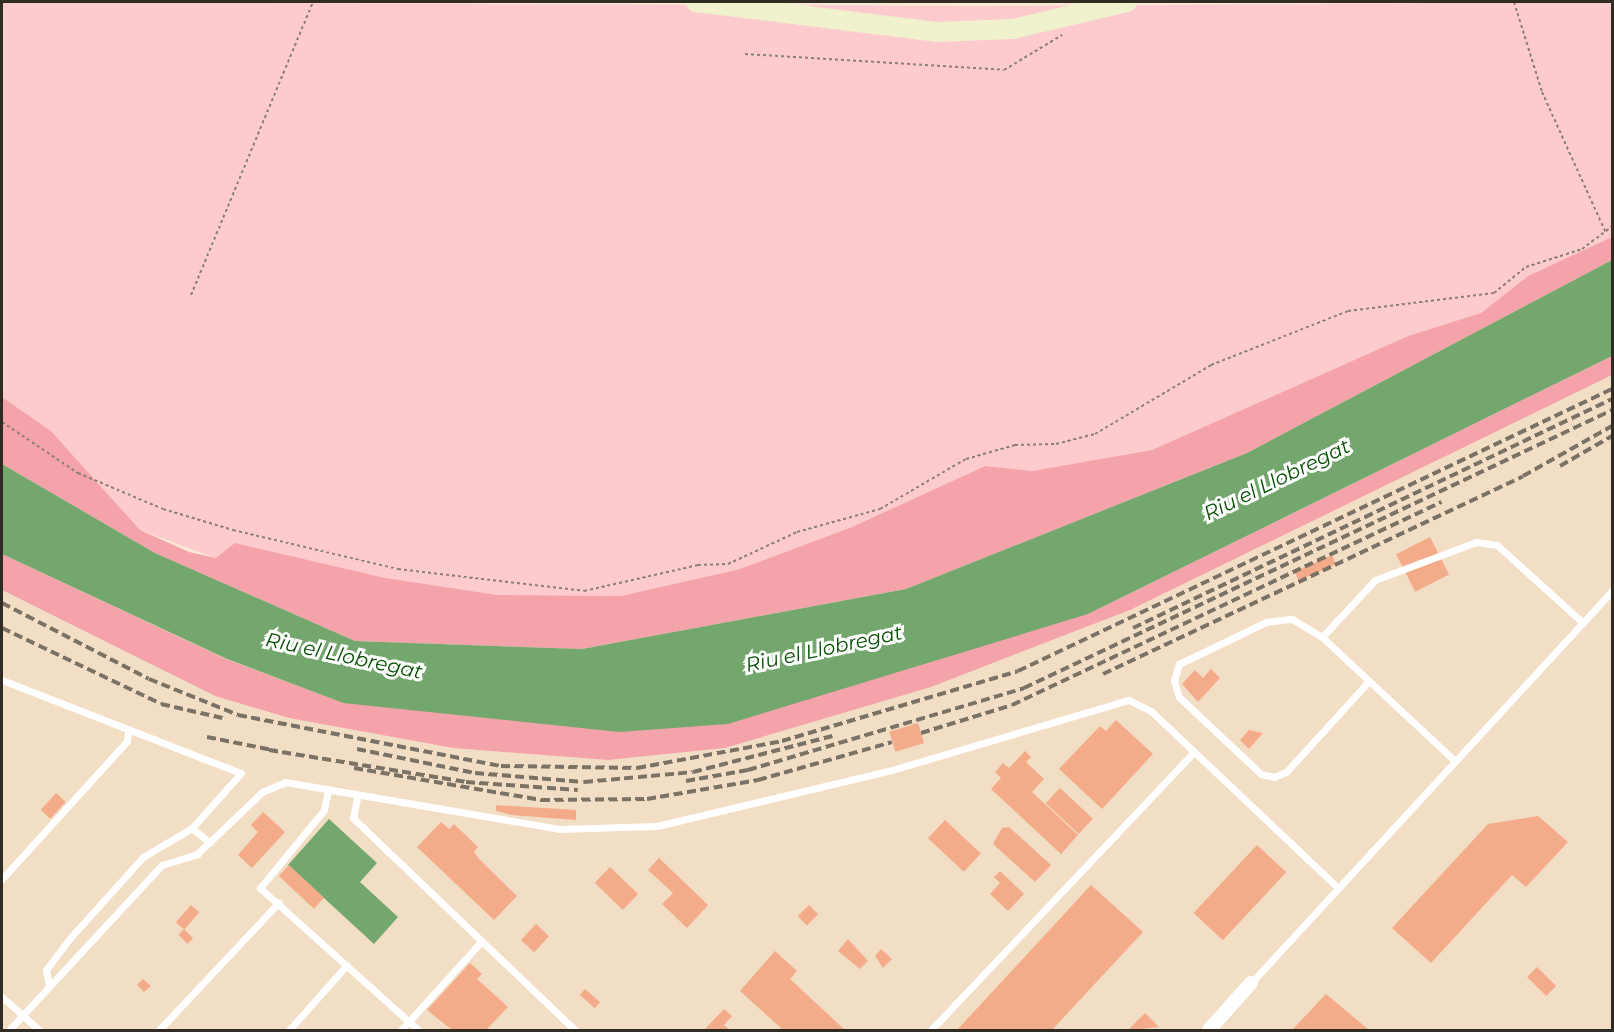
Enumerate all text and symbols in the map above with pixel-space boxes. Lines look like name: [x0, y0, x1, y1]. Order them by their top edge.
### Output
water label: Riu el Llobregat: [1200, 434, 1354, 526]
water label: Riu el Llobregat: [743, 621, 905, 677]
water label: Riu el Llobregat: [263, 628, 425, 684]

